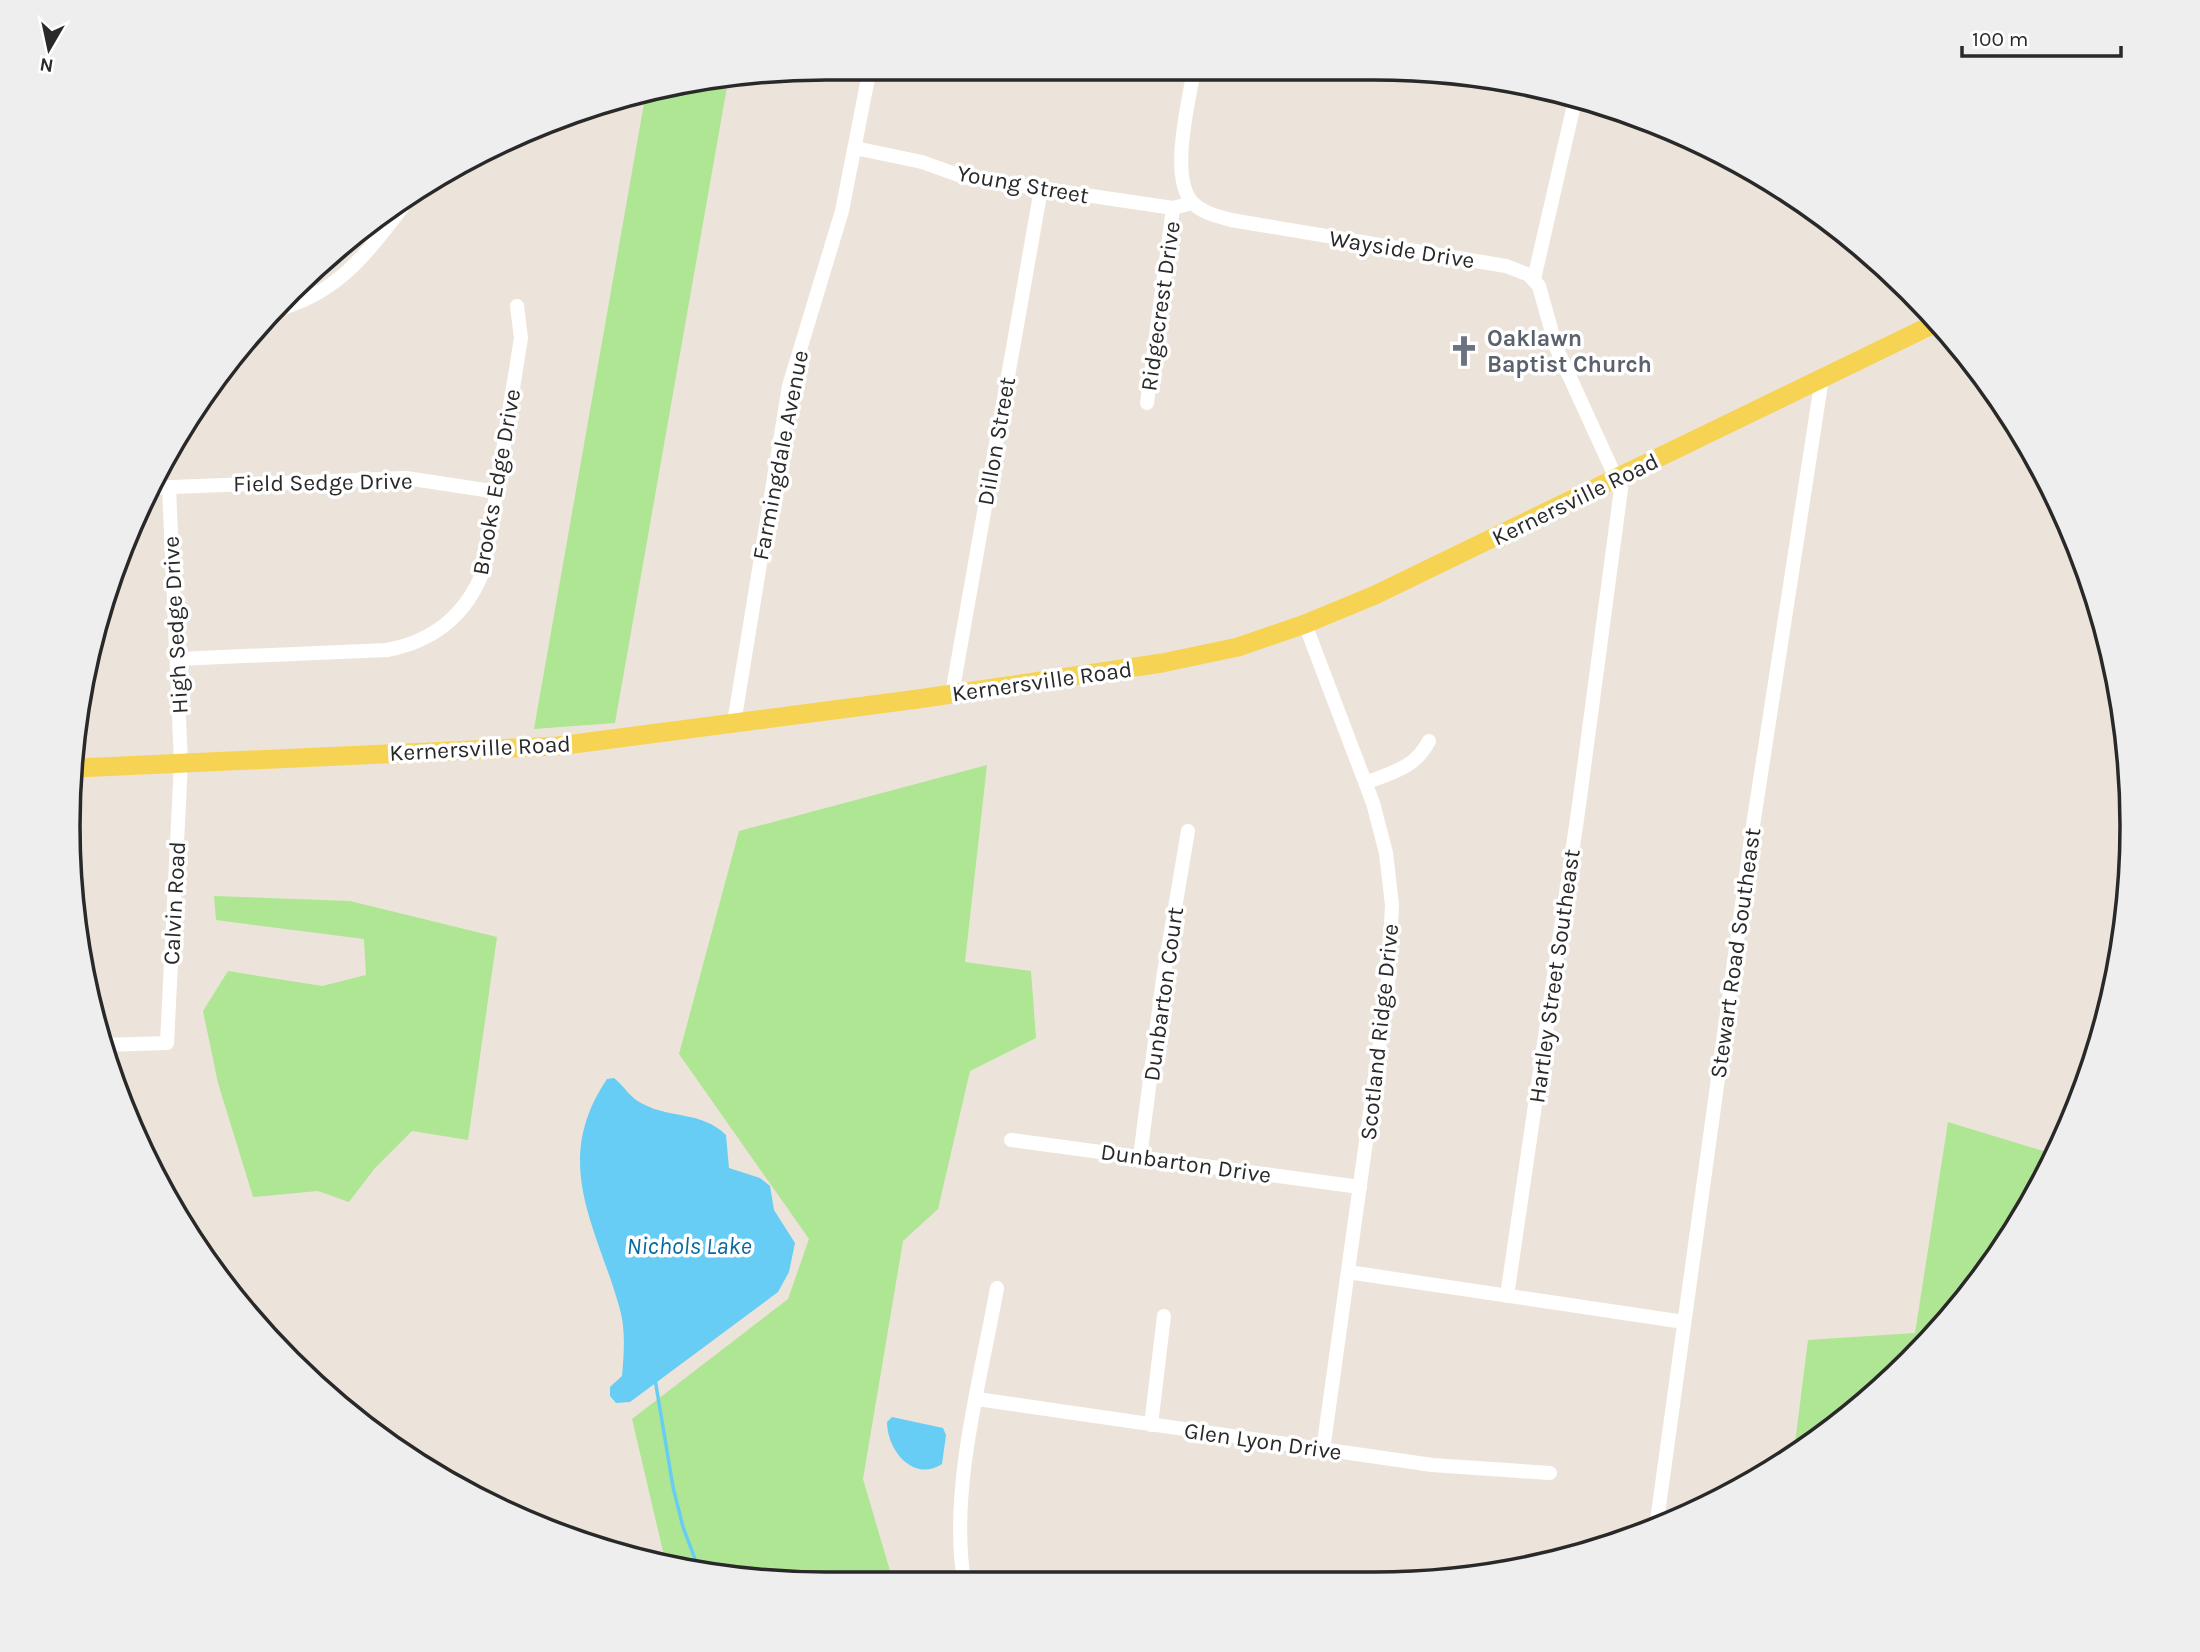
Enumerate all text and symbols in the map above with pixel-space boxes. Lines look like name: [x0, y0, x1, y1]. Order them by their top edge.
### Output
north arrow: [14, 14, 84, 84]
scale bar: [1962, 14, 2121, 58]
text: 100 m: [1972, 27, 2029, 51]
text: N: [38, 53, 55, 77]
street label: Young Street: [955, 160, 1091, 209]
street label: Ridgecrest Drive: [1135, 219, 1186, 393]
street label: Wayside Drive: [1327, 225, 1477, 274]
place label: Oaklawn Baptist Church: [1487, 325, 1652, 378]
church icon: Oaklawn Baptist Church: [1447, 334, 1481, 368]
street label: Farmingdale Avenue: [747, 348, 814, 562]
street label: Dillon Street: [972, 374, 1021, 507]
street label: Brooks Edge Drive: [467, 387, 526, 577]
street label: Kernersville Road: [1488, 447, 1663, 551]
street label: Field Sedge Drive: [233, 467, 413, 498]
street label: High Sedge Drive: [157, 535, 194, 714]
street label: Kernersville Road: [950, 655, 1134, 708]
street label: Kernersville Road: [389, 730, 571, 767]
street label: Stewart Road Southeast: [1705, 826, 1766, 1080]
street label: Calvin Road: [158, 840, 191, 966]
street label: Hartley Street Southeast: [1523, 847, 1586, 1105]
street label: Dunbarton Court: [1138, 905, 1189, 1083]
street label: Scotland Ridge Drive: [1355, 922, 1404, 1142]
street label: Dunbarton Drive: [1099, 1138, 1273, 1189]
water label: Nichols Lake: [626, 1232, 752, 1260]
street label: Glen Lyon Drive: [1182, 1417, 1343, 1466]

